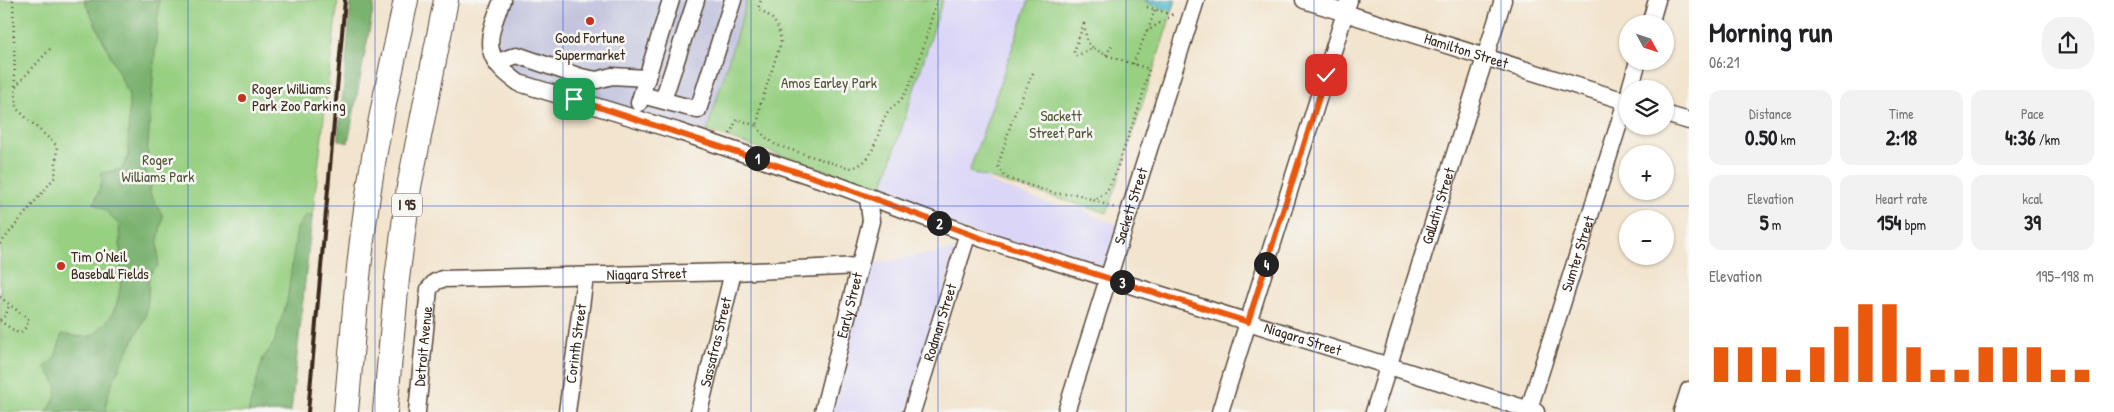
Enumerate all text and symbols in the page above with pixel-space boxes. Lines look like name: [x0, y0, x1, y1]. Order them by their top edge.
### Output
text: Morning run: [1709, 13, 1833, 51]
marker: Good Fortune Supermarket: [584, 15, 596, 27]
north arrow: [1619, 15, 1674, 70]
map controls: [1619, 15, 1674, 265]
button: share: [2042, 17, 2094, 69]
place label: Good Fortune Supermarket: [555, 27, 626, 65]
street label: Hamilton Street: [1422, 28, 1512, 74]
text: 06:21: [1709, 51, 1740, 73]
pin: [1305, 54, 1347, 96]
icon: check: [1312, 61, 1340, 89]
park label: Amos Earley Park: [781, 72, 877, 93]
place label: Roger Williams Park Zoo Parking: [252, 78, 346, 116]
pin: [553, 78, 595, 120]
button: layers: [1619, 80, 1674, 135]
icon: arrive: [560, 85, 588, 113]
marker: Roger Williams Park Zoo Parking: [236, 92, 248, 104]
text: Distance: [1749, 104, 1792, 123]
text: Time: [1889, 104, 1914, 123]
text: Pace: [2021, 104, 2044, 123]
park label: Sackett Street Park: [1029, 105, 1093, 143]
text: 0.50: [1745, 123, 1777, 152]
text: 2:18: [1886, 123, 1917, 152]
text: 4:36: [2005, 123, 2036, 152]
text: km: [1777, 130, 1796, 149]
text: /km: [2036, 130, 2060, 149]
button: +: [1619, 145, 1674, 200]
pin: 1: [744, 146, 770, 170]
park label: Roger Williams Park: [122, 149, 194, 187]
text: 1: [755, 149, 760, 168]
street label: Sackett Street: [1109, 164, 1153, 247]
street label: Gallatin Street: [1416, 164, 1460, 247]
text: Elevation: [1747, 189, 1794, 208]
text: Heart rate: [1875, 189, 1928, 208]
text: kcal: [2022, 189, 2043, 208]
road number: I 95: [392, 194, 422, 216]
text: 5: [1760, 208, 1769, 237]
text: 154: [1877, 208, 1901, 237]
text: 39: [2024, 208, 2041, 237]
pin: 2: [926, 210, 952, 236]
button: −: [1619, 210, 1674, 265]
street label: Sumter Street: [1556, 212, 1600, 294]
text: 2: [936, 214, 943, 233]
text: m: [1769, 215, 1781, 234]
text: bpm: [1901, 215, 1926, 234]
place label: Tim O'Neil Baseball Fields: [71, 246, 149, 284]
pin: 4: [1254, 252, 1278, 276]
text: 4: [1264, 255, 1269, 274]
marker: Tim O'Neil Baseball Fields: [55, 260, 67, 272]
street label: Niagara Street: [606, 262, 688, 285]
text: Elevation: [1709, 265, 1762, 287]
text: 195–198 m: [2036, 265, 2094, 287]
street label: Early Street: [831, 269, 868, 340]
pin: 3: [1110, 270, 1134, 294]
text: 3: [1119, 273, 1126, 292]
street label: Rodman Street: [918, 280, 962, 363]
street label: Sassafras Street: [695, 294, 737, 389]
street label: Corinth Street: [560, 302, 591, 385]
street label: Detroit Avenue: [409, 305, 437, 387]
street label: Niagara Street: [1262, 317, 1345, 361]

